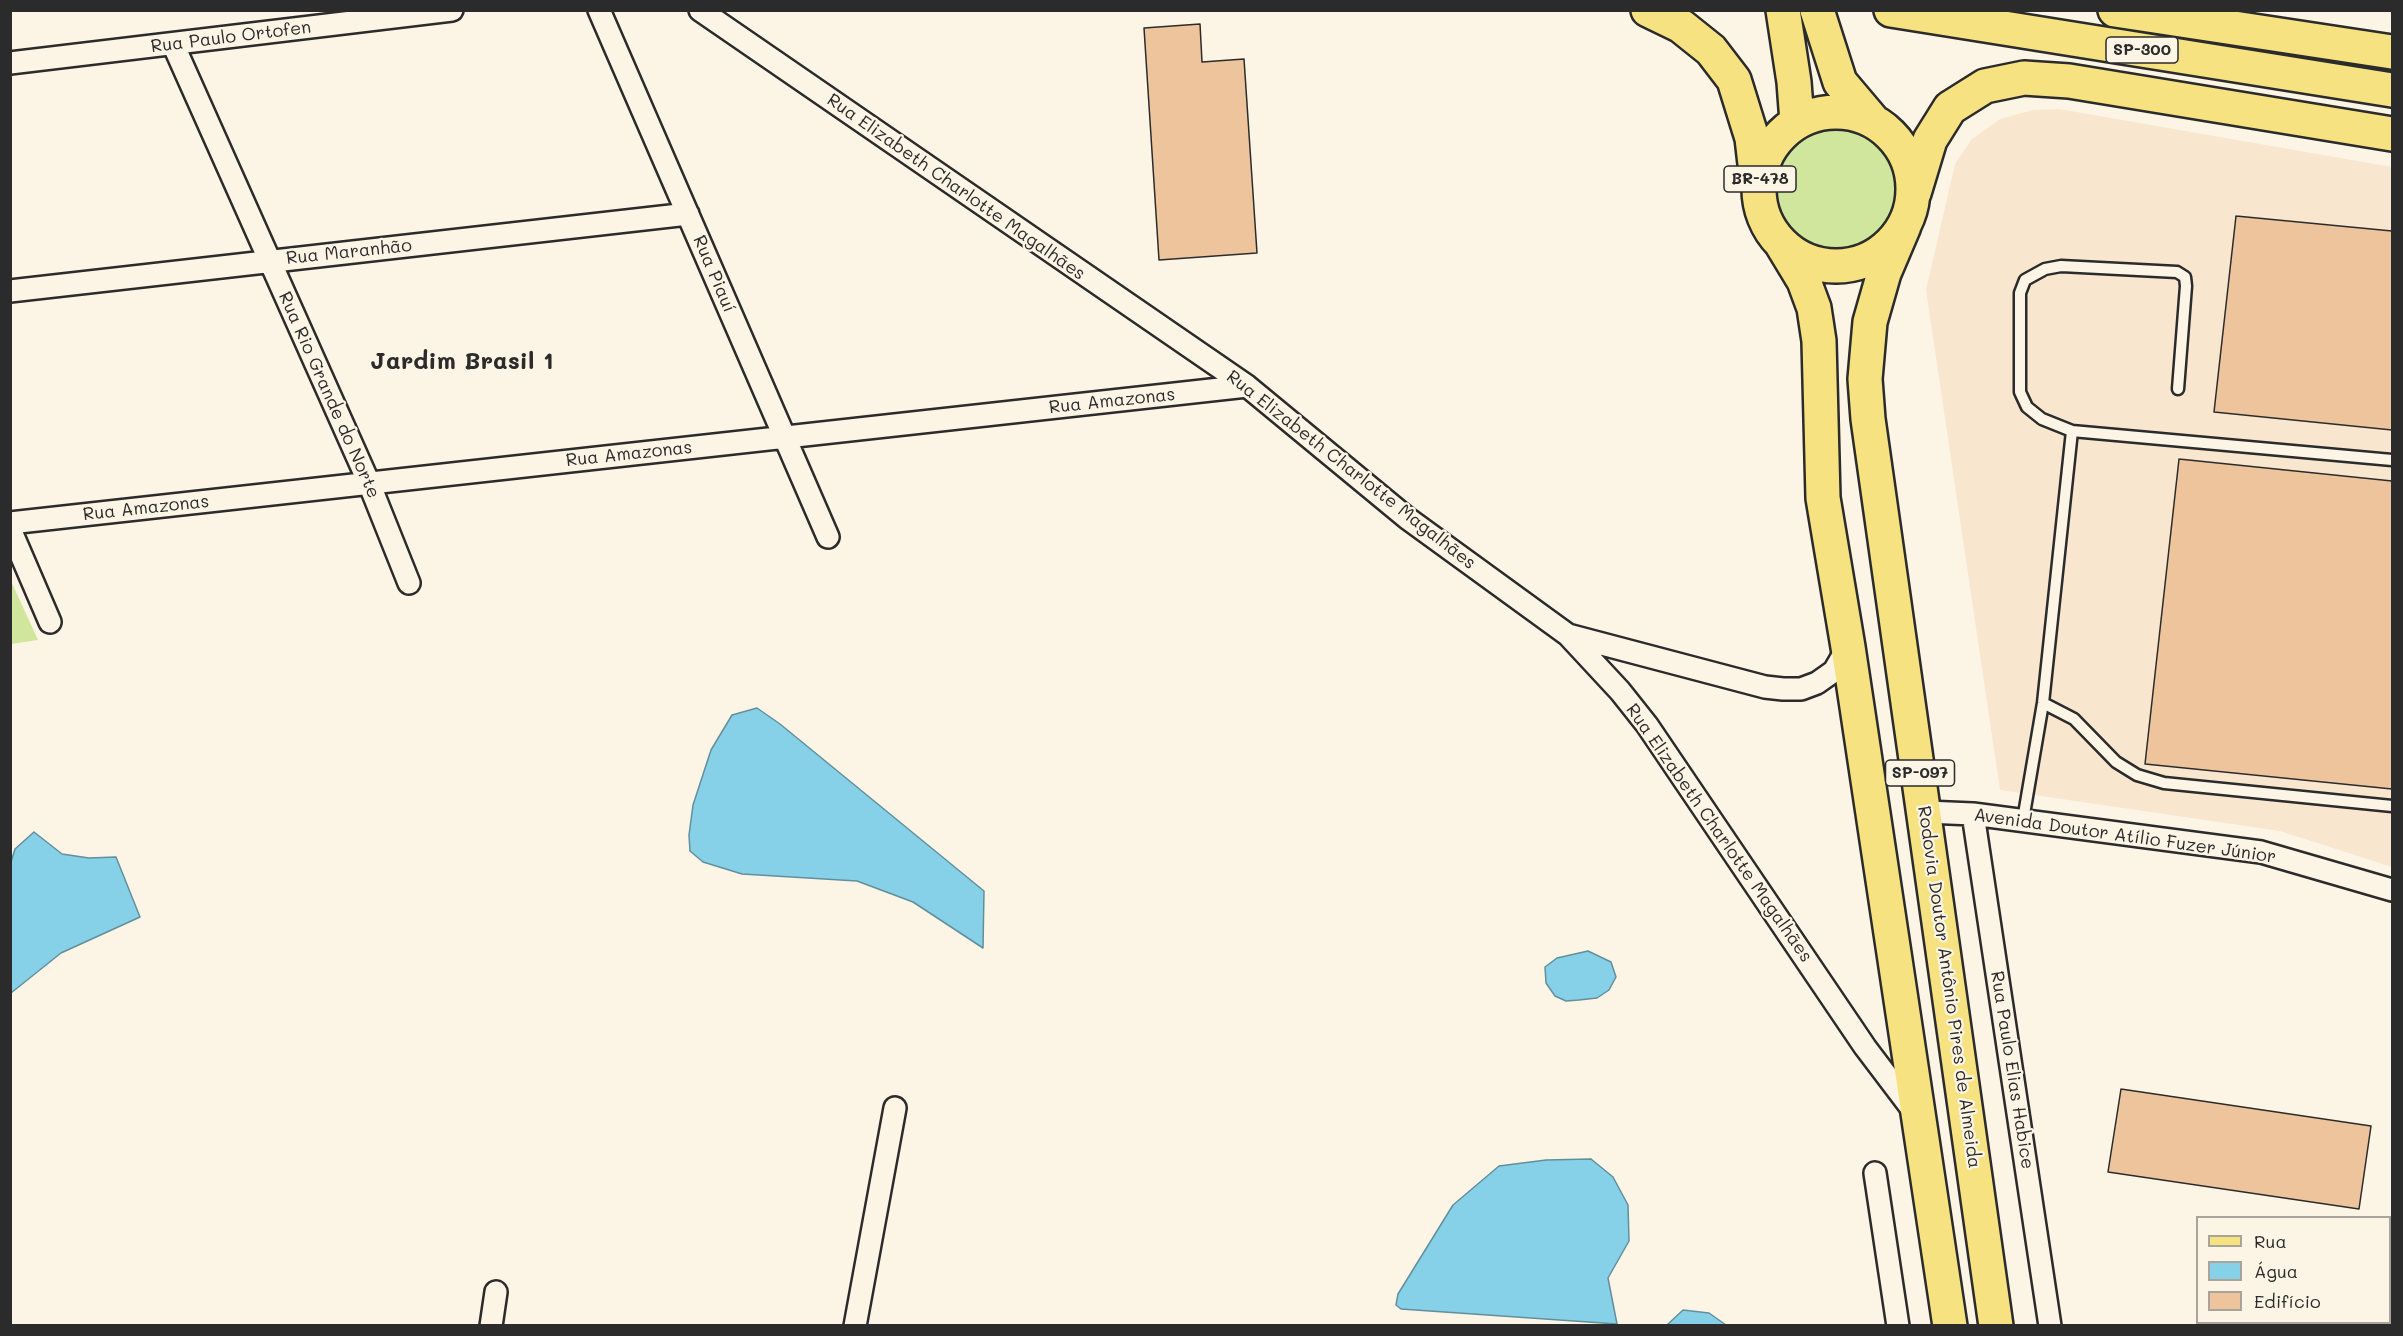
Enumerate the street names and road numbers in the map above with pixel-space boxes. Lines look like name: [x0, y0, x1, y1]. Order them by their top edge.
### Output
street label: Rua Paulo Ortofen: [150, 16, 312, 58]
road number: SP-300: [2106, 37, 2178, 63]
street label: Rua Elizabeth Charlotte Magalhães: [823, 89, 1089, 285]
road number: BR-478: [1724, 166, 1796, 192]
street label: Rua Piauí: [688, 232, 740, 316]
street label: Rua Maranhão: [285, 235, 413, 269]
street label: Rua Rio Grande do Norte: [274, 288, 384, 502]
street label: Rua Elizabeth Charlotte Magalhães: [1222, 366, 1480, 574]
street label: Rua Amazonas: [1048, 384, 1176, 418]
street label: Rua Amazonas: [565, 437, 693, 471]
street label: Rua Amazonas: [82, 491, 210, 525]
street label: Rua Elizabeth Charlotte Magalhães: [1621, 700, 1817, 966]
road number: SP-097: [1886, 760, 1954, 786]
street label: Rodovia Doutor Antônio Pires de Almeida: [1913, 804, 1985, 1170]
street label: Avenida Doutor Atílio Fuzer Júnior: [1973, 804, 2277, 868]
street label: Rua Paulo Elias Habice: [1986, 969, 2038, 1171]

